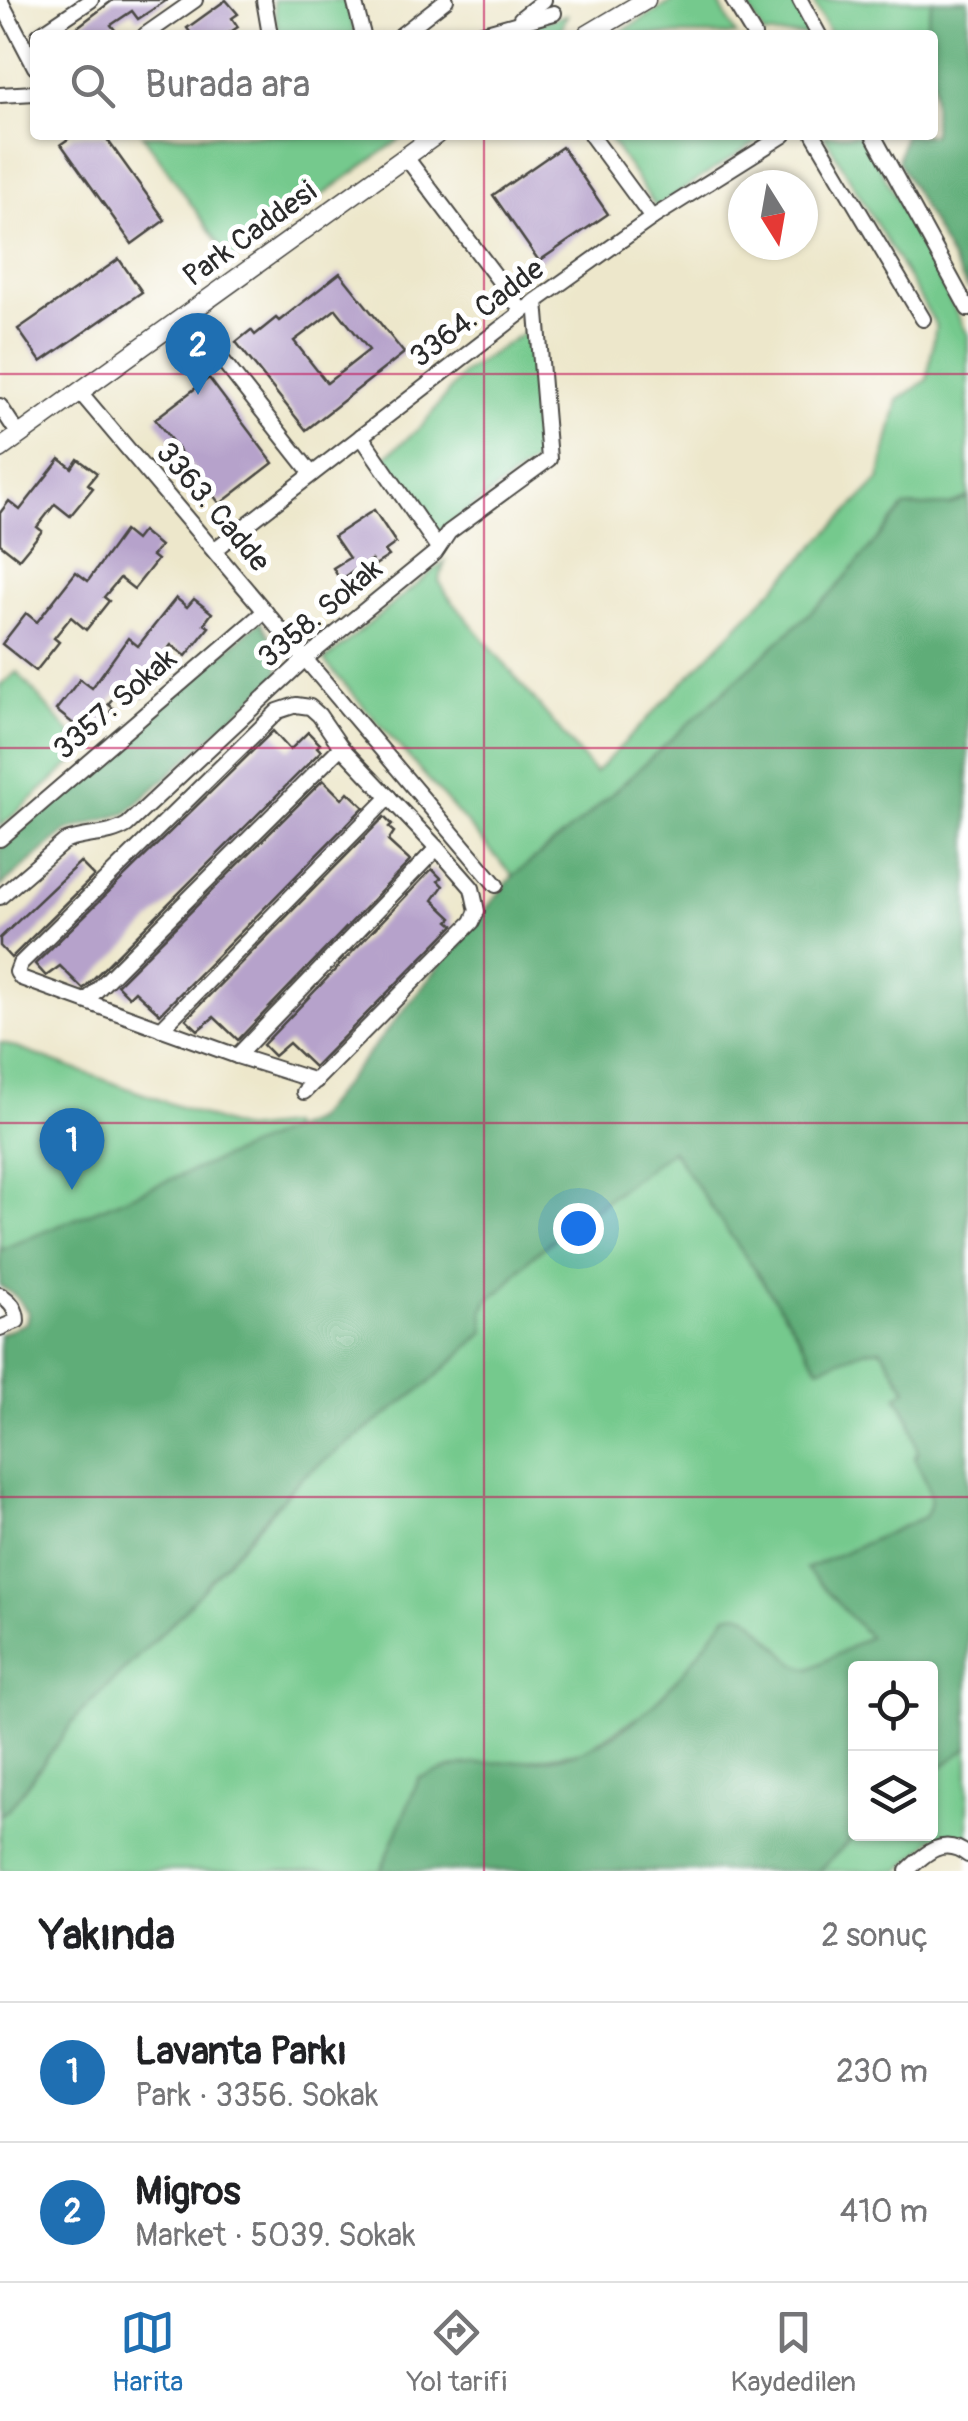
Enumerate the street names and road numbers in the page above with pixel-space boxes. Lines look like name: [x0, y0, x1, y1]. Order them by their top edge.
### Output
street label: Park Caddesi: [176, 173, 324, 295]
street label: 3364. Cadde: [403, 250, 552, 375]
street label: 3363. Cadde: [148, 435, 278, 579]
street label: 3358. Sokak: [250, 550, 390, 676]
street label: 3357. Sokak: [46, 640, 185, 768]

